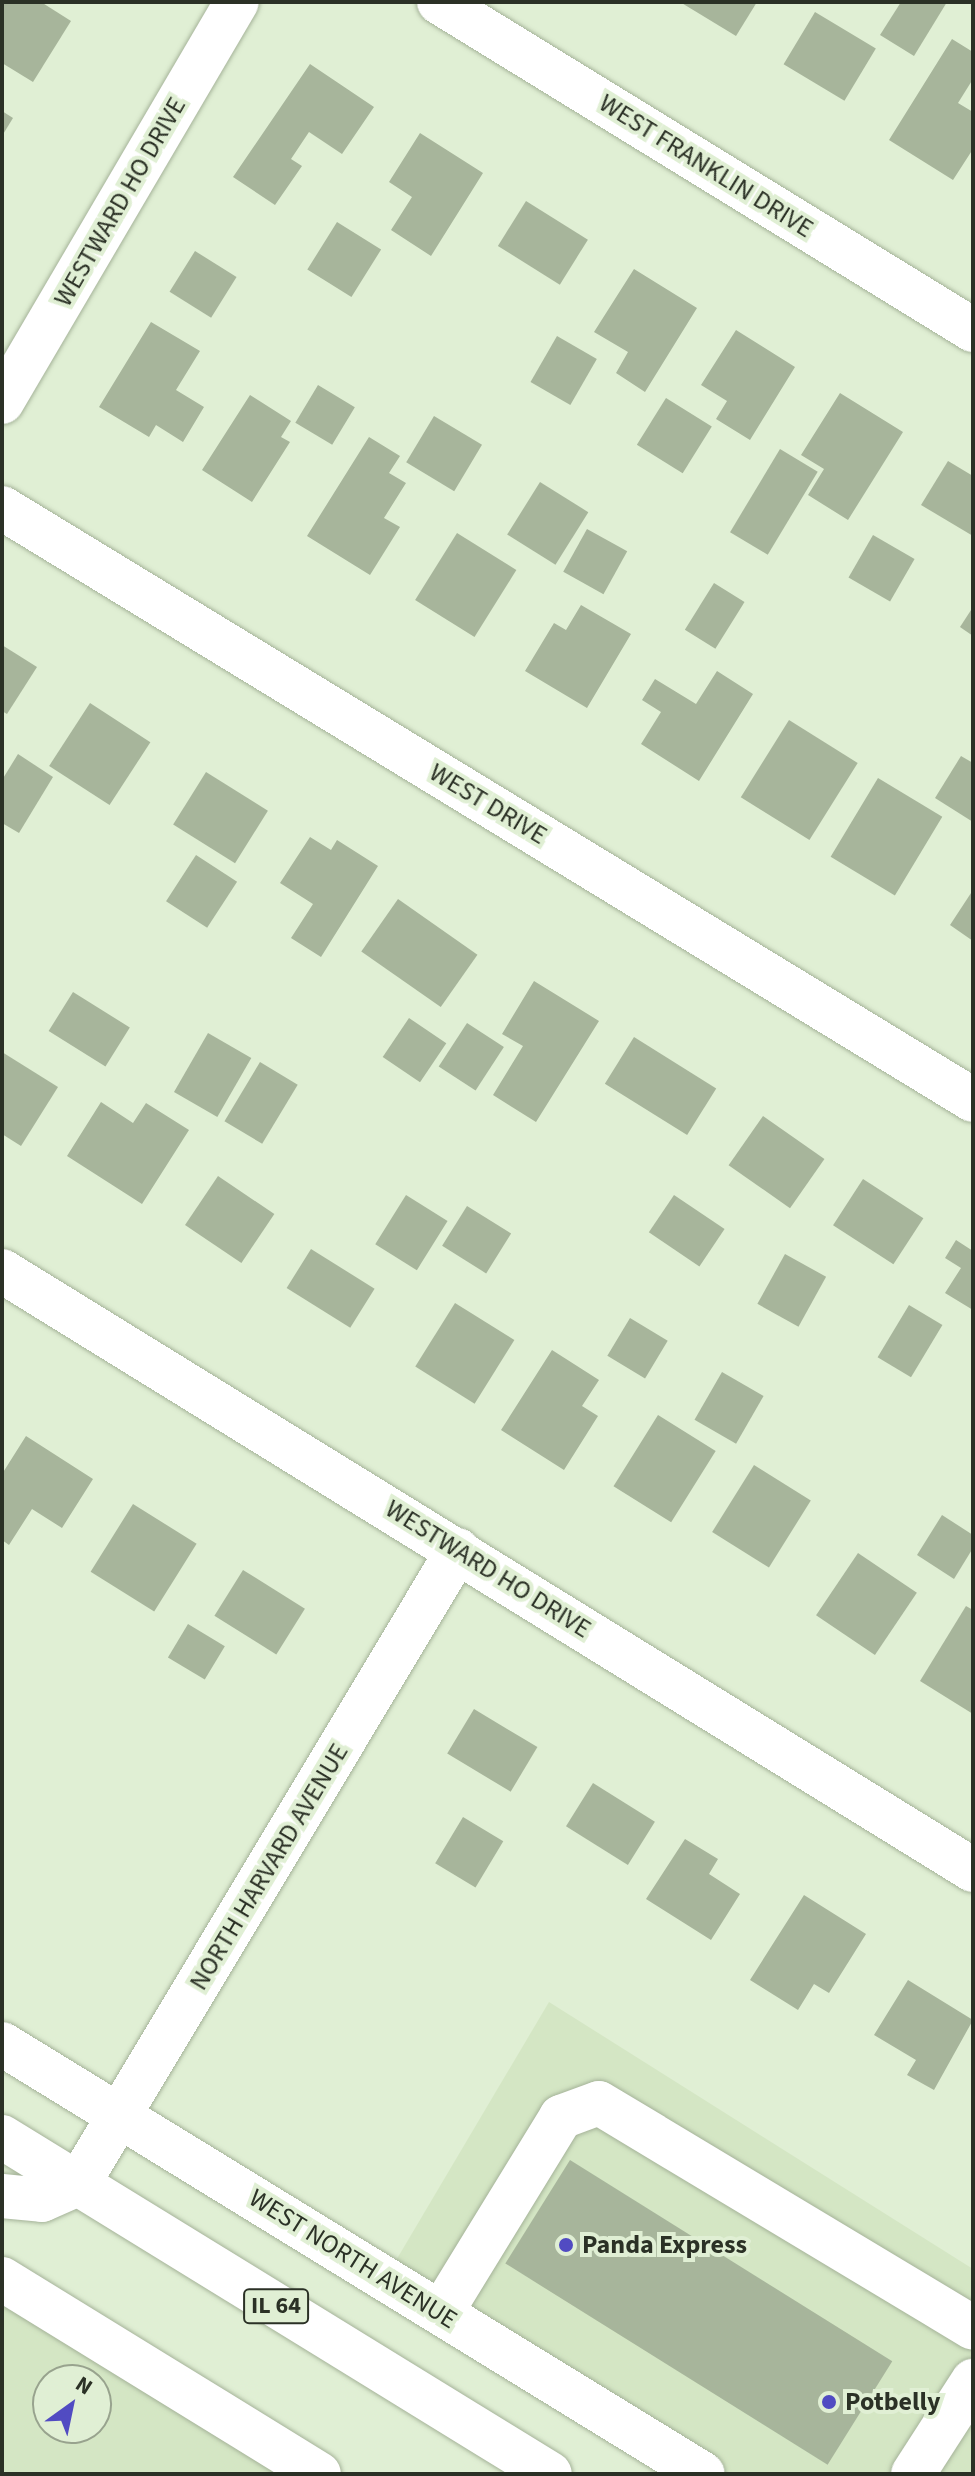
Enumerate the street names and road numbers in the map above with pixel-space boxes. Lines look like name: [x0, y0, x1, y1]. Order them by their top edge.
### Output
street label: WEST FRANKLIN DRIVE: [593, 87, 819, 245]
street label: WESTWARD HO DRIVE: [47, 92, 193, 312]
street label: WEST DRIVE: [424, 757, 552, 851]
street label: WESTWARD HO DRIVE: [380, 1493, 596, 1645]
street label: NORTH HARVARD AVENUE: [183, 1738, 355, 1996]
street label: WEST NORTH AVENUE: [243, 2182, 463, 2336]
road number: IL 64: [242, 2286, 310, 2326]

